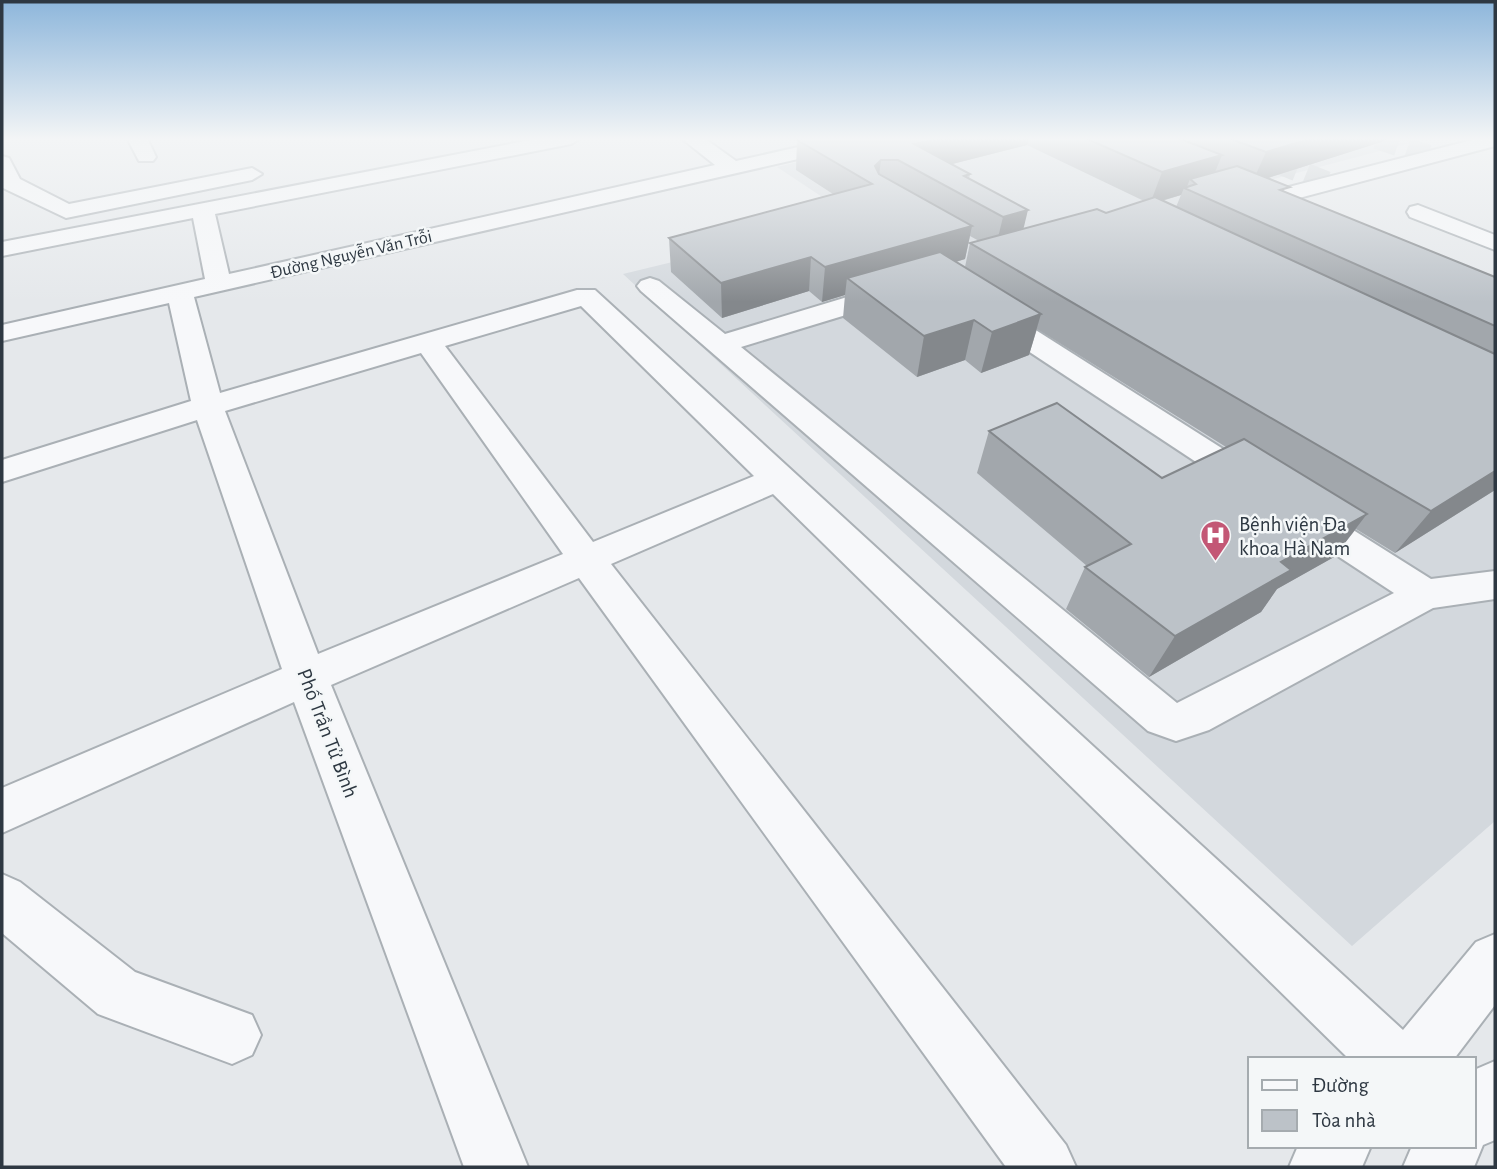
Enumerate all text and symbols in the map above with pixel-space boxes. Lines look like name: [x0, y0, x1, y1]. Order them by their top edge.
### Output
street label: Đường Nguyễn Văn Trỗi: [268, 226, 434, 282]
place label: Bệnh viện Đa khoa Hà Nam: [1239, 514, 1350, 559]
hospital icon: Bệnh viện Đa khoa Hà Nam: [1199, 519, 1233, 563]
street label: Phố Trần Tử Bình: [293, 666, 362, 801]
legend: [1248, 1057, 1476, 1148]
text: Đường: [1312, 1075, 1369, 1096]
text: Tòa nhà: [1312, 1110, 1376, 1131]

